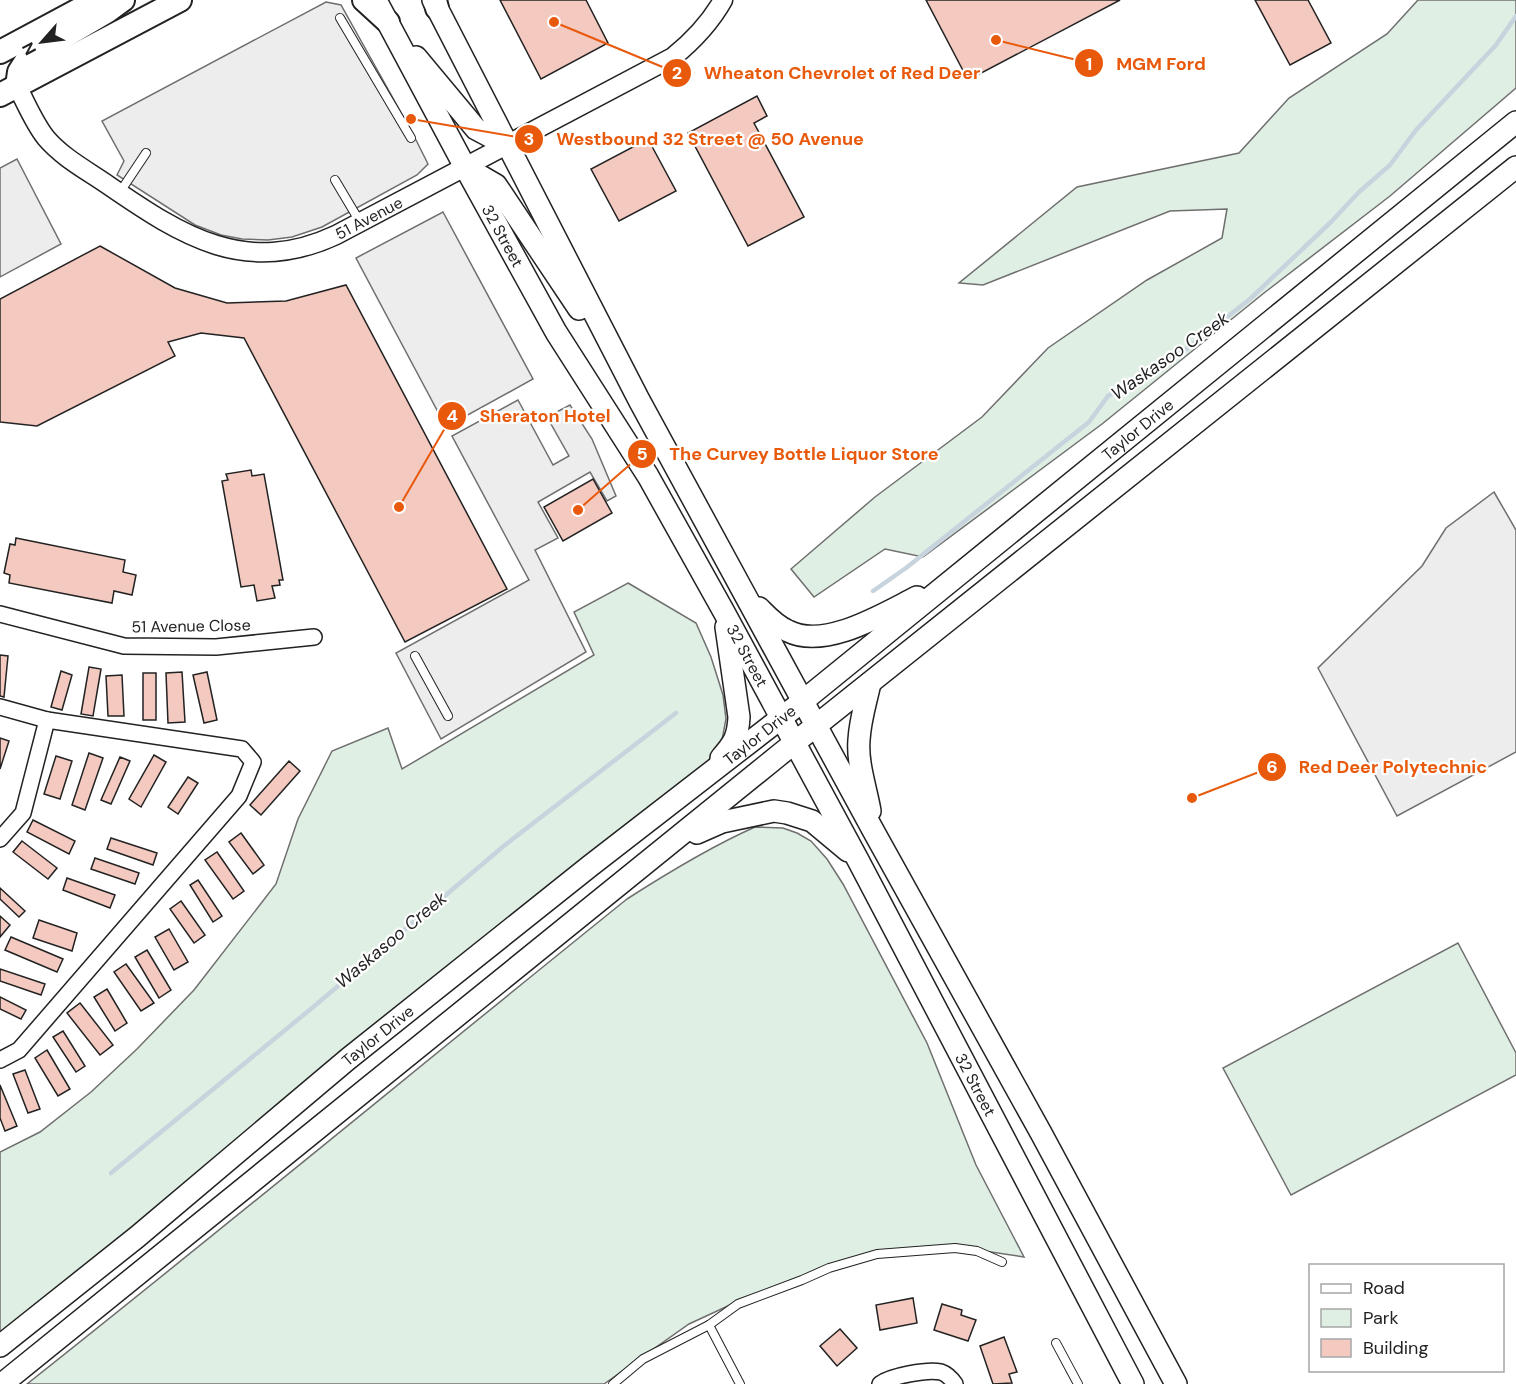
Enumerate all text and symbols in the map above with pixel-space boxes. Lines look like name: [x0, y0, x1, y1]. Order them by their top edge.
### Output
north arrow: [12, 12, 72, 72]
text: N: [17, 39, 41, 59]
callout: MGM Ford: [1074, 45, 1217, 81]
text: 1: [1086, 52, 1092, 76]
text: MGM Ford: [1116, 52, 1206, 76]
callout: Wheaton Chevrolet of Red Deer: [662, 55, 992, 91]
text: 2: [672, 61, 682, 85]
text: Wheaton Chevrolet of Red Deer: [704, 61, 980, 85]
callout: Westbound 32 Street @ 50 Avenue: [514, 121, 876, 157]
text: 3: [524, 127, 534, 151]
text: Westbound 32 Street @ 50 Avenue: [556, 127, 864, 151]
street label: 51 Avenue: [331, 191, 406, 244]
street label: 32 Street: [477, 201, 529, 271]
water label: Waskasoo Creek: [1106, 306, 1234, 406]
street label: Taylor Drive: [1097, 394, 1178, 465]
callout: Sheraton Hotel: [437, 398, 622, 434]
text: 4: [446, 404, 458, 428]
text: Sheraton Hotel: [479, 404, 611, 428]
callout: The Curvey Bottle Liquor Store: [627, 436, 951, 472]
text: 5: [636, 442, 648, 466]
text: The Curvey Bottle Liquor Store: [669, 442, 939, 466]
street label: 51 Avenue Close: [131, 614, 251, 638]
street label: 32 Street: [722, 620, 773, 690]
street label: Taylor Drive: [719, 700, 800, 769]
callout: Red Deer Polytechnic: [1257, 749, 1499, 785]
text: 6: [1266, 755, 1278, 779]
text: Red Deer Polytechnic: [1299, 755, 1487, 779]
water label: Waskasoo Creek: [330, 886, 453, 994]
street label: Taylor Drive: [337, 1000, 418, 1070]
street label: 32 Street: [951, 1049, 1001, 1120]
legend: [1309, 1264, 1504, 1372]
text: Road: [1363, 1276, 1405, 1300]
text: Park: [1363, 1306, 1399, 1330]
text: Building: [1363, 1336, 1428, 1360]

